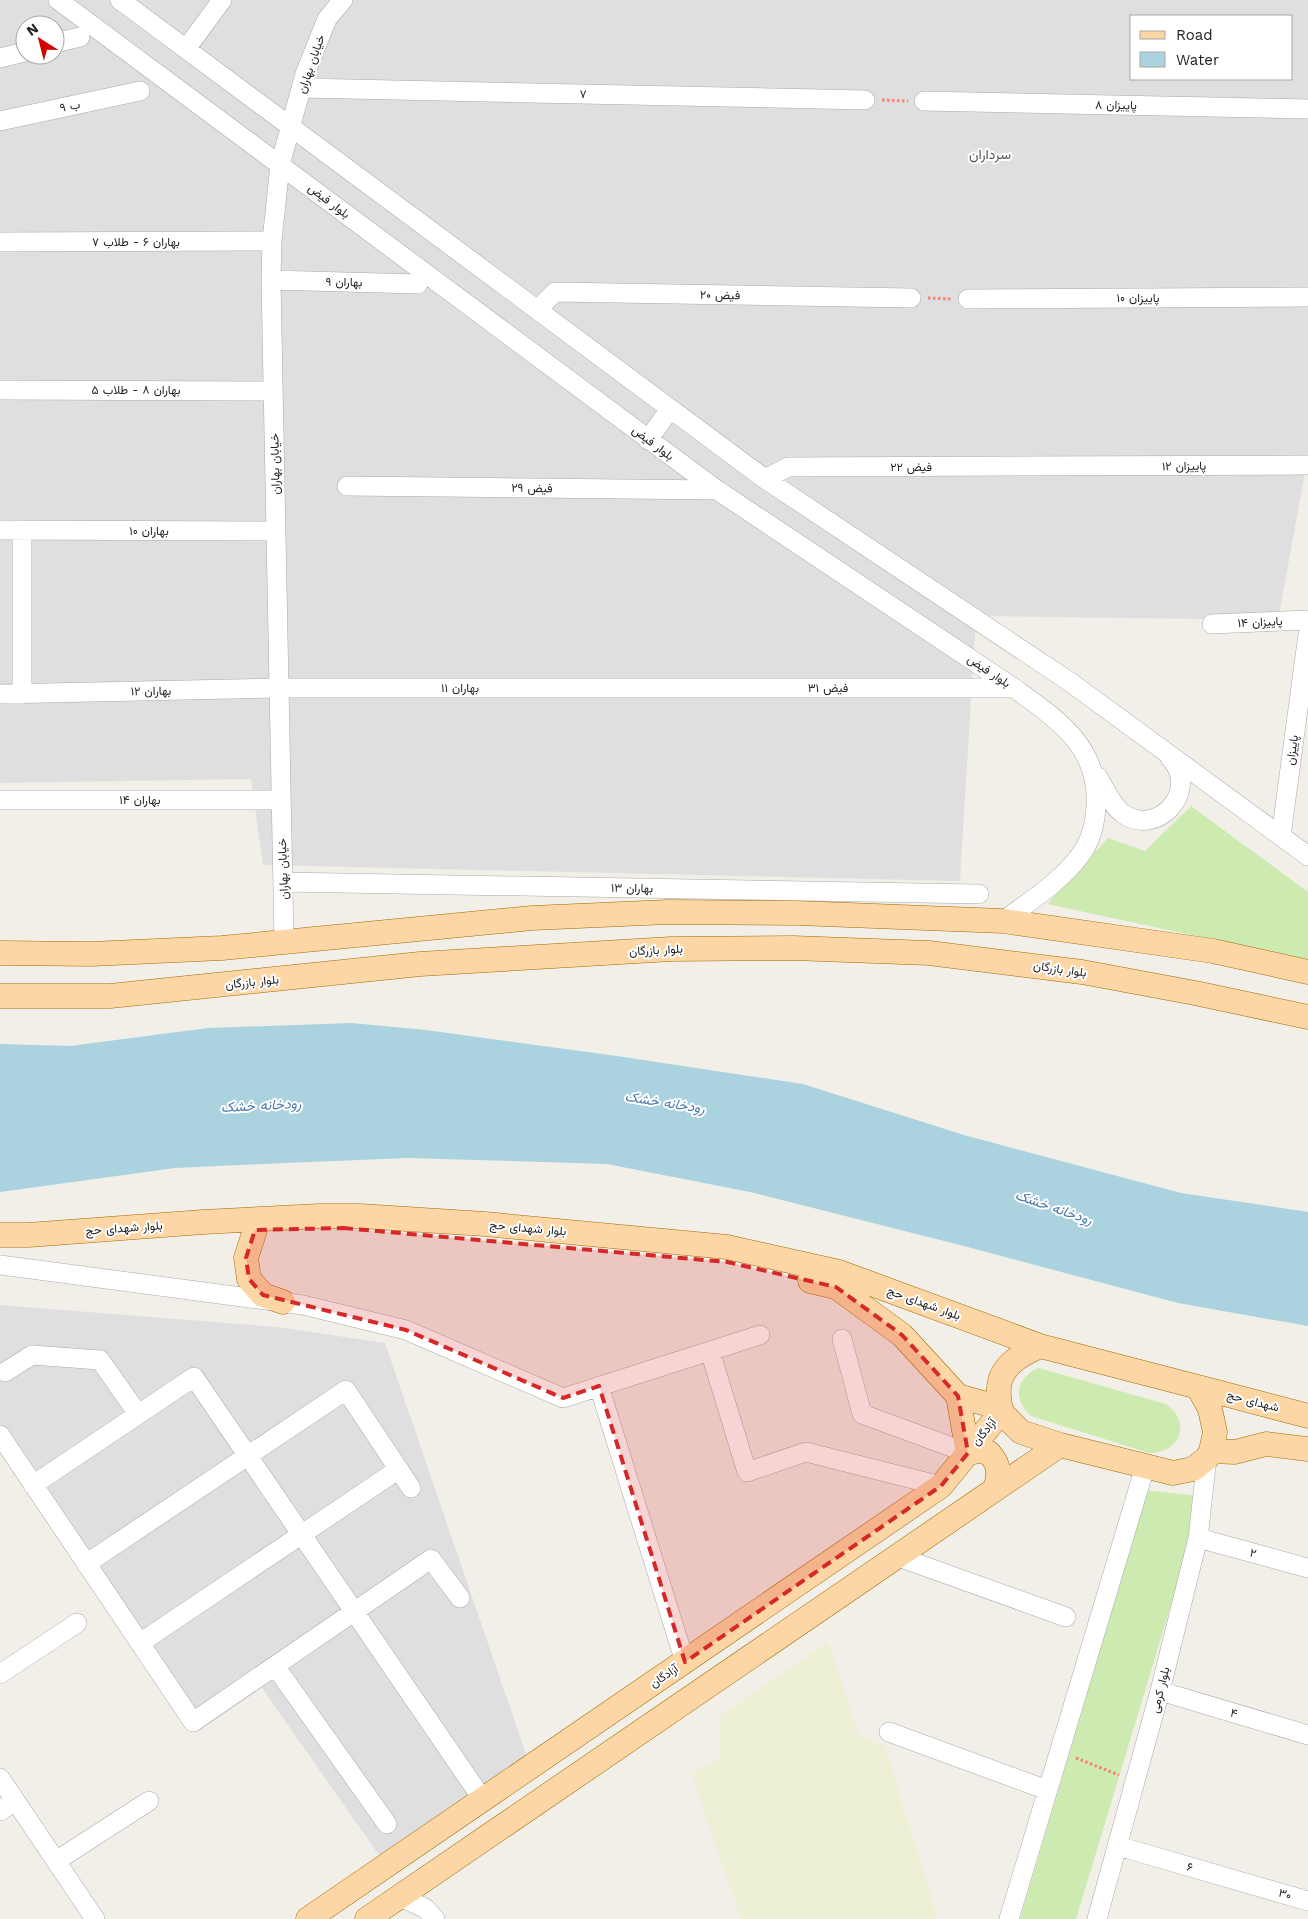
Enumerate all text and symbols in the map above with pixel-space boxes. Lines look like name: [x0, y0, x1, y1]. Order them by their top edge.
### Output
north arrow: [15, 15, 65, 65]
legend: [1130, 15, 1293, 80]
text: N: [23, 20, 41, 39]
text: Road: [1176, 26, 1213, 44]
street label: خیابان بهاران: [294, 33, 329, 96]
text: Water: [1176, 51, 1219, 69]
street label: ۷: [579, 87, 587, 101]
street label: ۹ ب: [59, 97, 81, 115]
street label: پاییزان ۸: [1095, 98, 1137, 113]
district label: سرداران: [969, 146, 1011, 163]
street label: بلوار فیض: [305, 181, 353, 222]
street label: بهاران ۶ - طلاب ۷: [92, 235, 180, 250]
street label: بهاران ۹: [325, 275, 362, 290]
street label: فیض ۲۰: [700, 288, 740, 303]
street label: پاییزان ۱۰: [1116, 291, 1160, 306]
street label: بهاران ۸ - طلاب ۵: [91, 383, 181, 398]
street label: بلوار فیض: [629, 423, 677, 464]
street label: خیابان بهاران: [267, 433, 284, 495]
street label: پاییزان ۱۲: [1162, 459, 1207, 474]
street label: فیض ۲۲: [890, 460, 932, 475]
street label: فیض ۲۹: [511, 481, 553, 496]
street label: بهاران ۱۰: [129, 524, 169, 539]
street label: پاییزان ۱۴: [1237, 614, 1283, 631]
street label: بلوار فیض: [964, 652, 1013, 691]
street label: بهاران ۱۱: [441, 681, 479, 696]
street label: فیض ۳۱: [808, 681, 848, 696]
street label: بهاران ۱۲: [131, 684, 171, 699]
street label: پاییزان: [1283, 734, 1302, 766]
street label: بهاران ۱۴: [119, 793, 161, 808]
street label: خیابان بهاران: [275, 838, 292, 900]
street label: بهاران ۱۳: [611, 881, 653, 896]
street label: بلوار بازرگان: [629, 942, 683, 959]
street label: بلوار بازرگان: [1032, 958, 1088, 981]
street label: بلوار بازرگان: [224, 972, 280, 993]
water label: رودخانه خشک: [624, 1088, 706, 1117]
water label: رودخانه خشک: [220, 1095, 302, 1116]
water label: رودخانه خشک: [1013, 1186, 1095, 1229]
street label: بلوار شهدای حج: [85, 1218, 163, 1240]
street label: بلوار شهدای حج: [489, 1218, 567, 1240]
street label: بلوار شهدای حج: [885, 1283, 963, 1325]
street label: شهدای حج: [1225, 1387, 1281, 1417]
street label: آزادگان: [969, 1415, 1001, 1449]
street label: ۲: [1248, 1545, 1258, 1561]
street label: آزادگان: [647, 1661, 682, 1691]
street label: بلوار کرمی: [1148, 1665, 1173, 1715]
street label: ۴: [1229, 1705, 1239, 1721]
street label: ۶: [1185, 1859, 1195, 1875]
street label: ۳۰: [1277, 1885, 1293, 1903]

